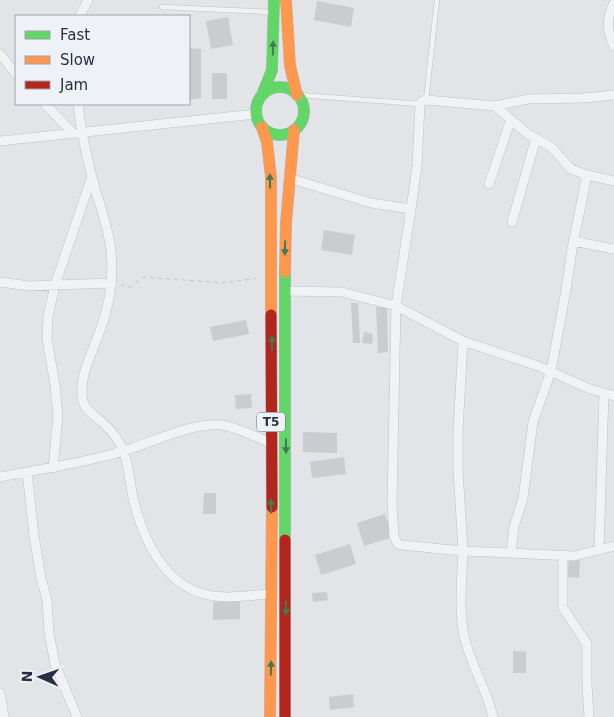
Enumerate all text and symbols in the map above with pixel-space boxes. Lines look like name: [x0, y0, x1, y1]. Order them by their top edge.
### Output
legend: [15, 15, 190, 105]
text: Fast: [60, 26, 90, 44]
one-way arrow: [270, 40, 278, 56]
text: Slow: [60, 51, 95, 69]
text: Jam: [59, 76, 88, 94]
one-way arrow: [266, 173, 274, 189]
one-way arrow: [281, 240, 289, 256]
one-way arrow: [268, 335, 276, 351]
road number: T5: [257, 412, 285, 432]
one-way arrow: [282, 438, 290, 454]
one-way arrow: [267, 498, 275, 514]
one-way arrow: [281, 600, 289, 616]
north arrow: [15, 652, 65, 702]
one-way arrow: [267, 660, 275, 676]
text: N: [19, 670, 35, 683]

